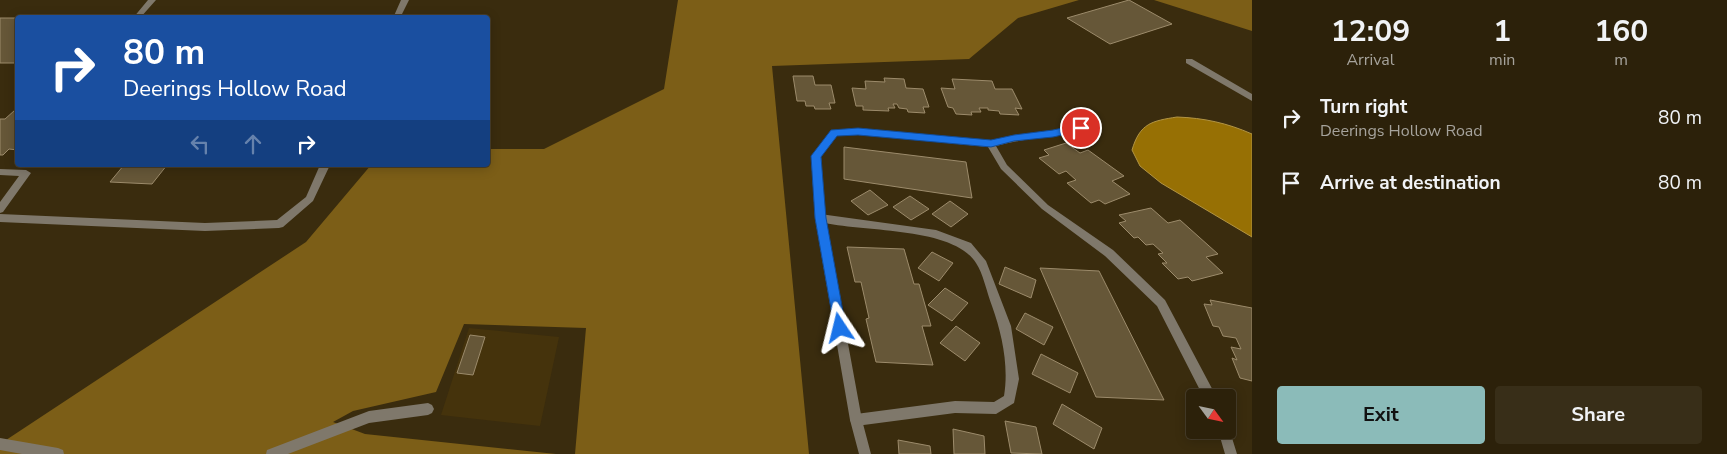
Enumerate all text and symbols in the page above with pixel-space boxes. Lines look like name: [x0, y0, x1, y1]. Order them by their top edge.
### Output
text: 12:09: [1331, 11, 1410, 52]
text: 1: [1493, 11, 1511, 52]
text: 160: [1594, 11, 1648, 52]
text: 80 m: [123, 29, 205, 76]
icon: right: [40, 35, 105, 100]
text: Arrival: [1346, 49, 1395, 71]
text: min: [1489, 49, 1515, 71]
text: m: [1614, 49, 1628, 71]
text: Deerings Hollow Road: [123, 74, 347, 104]
text: Turn right: [1320, 94, 1407, 120]
icon: right: [1277, 104, 1305, 132]
text: 80 m: [1658, 105, 1702, 131]
pin: [1060, 107, 1102, 149]
icon: arrive: [1067, 114, 1095, 142]
text: Deerings Hollow Road: [1320, 120, 1483, 142]
icon: left: [186, 130, 214, 158]
icon: ahead: [239, 130, 267, 158]
icon: right: [292, 130, 320, 158]
icon: arrive: [1277, 169, 1305, 197]
text: Arrive at destination: [1320, 170, 1501, 196]
text: 80 m: [1658, 170, 1702, 196]
position arrow: [813, 301, 865, 353]
button: Exit: [1277, 386, 1485, 444]
button: Share: [1495, 386, 1702, 444]
north arrow: [1186, 389, 1236, 439]
map controls: [1186, 389, 1236, 439]

